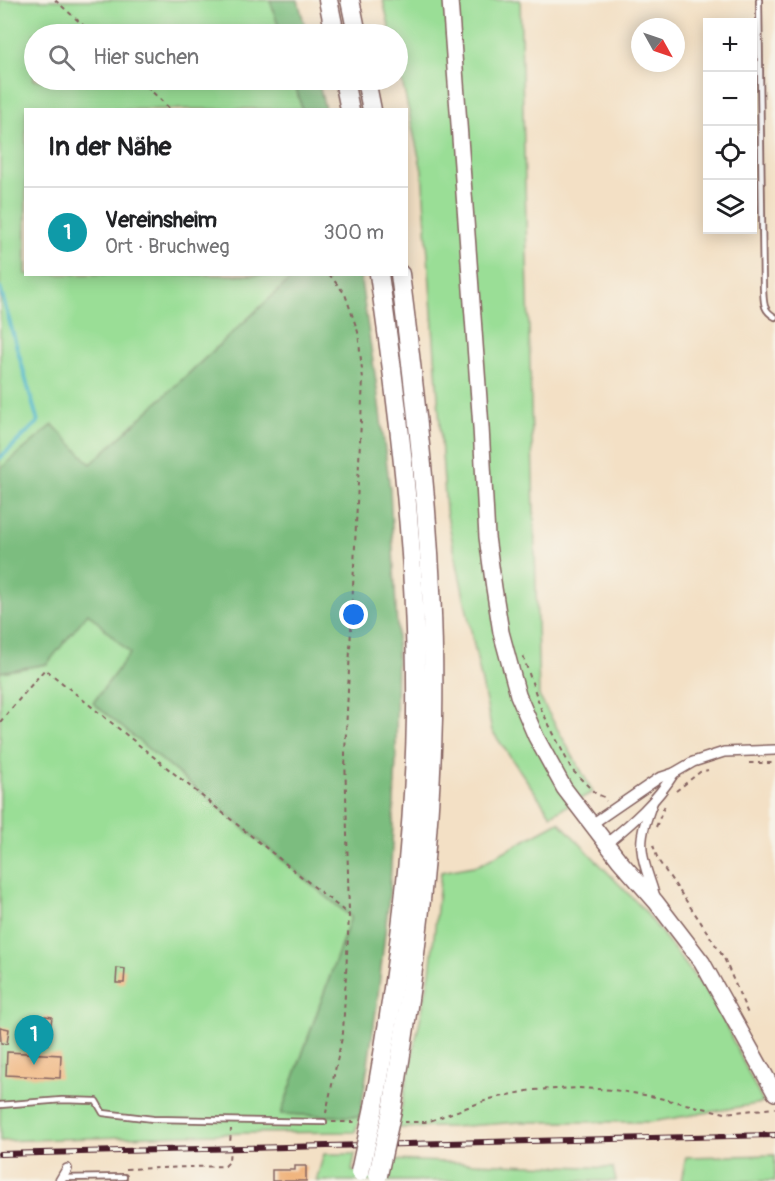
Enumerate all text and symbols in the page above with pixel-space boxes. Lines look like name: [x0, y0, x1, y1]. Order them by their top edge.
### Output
north arrow: [631, 18, 685, 72]
map controls: [703, 18, 757, 234]
button: +: [703, 18, 757, 72]
search box: [24, 24, 408, 90]
icon: search: [45, 41, 78, 74]
text: Hier suchen: [93, 43, 199, 71]
button: −: [703, 72, 757, 126]
button: locate: [703, 126, 757, 180]
text: In der Nähe: [48, 131, 171, 163]
button: layers: [703, 180, 757, 234]
text: Vereinsheim: [105, 206, 217, 234]
text: 1: [64, 220, 71, 245]
text: 300 m: [323, 220, 384, 245]
text: Ort · Bruchweg: [105, 234, 230, 259]
your location: [339, 600, 368, 629]
pin: 1: [15, 1016, 54, 1065]

